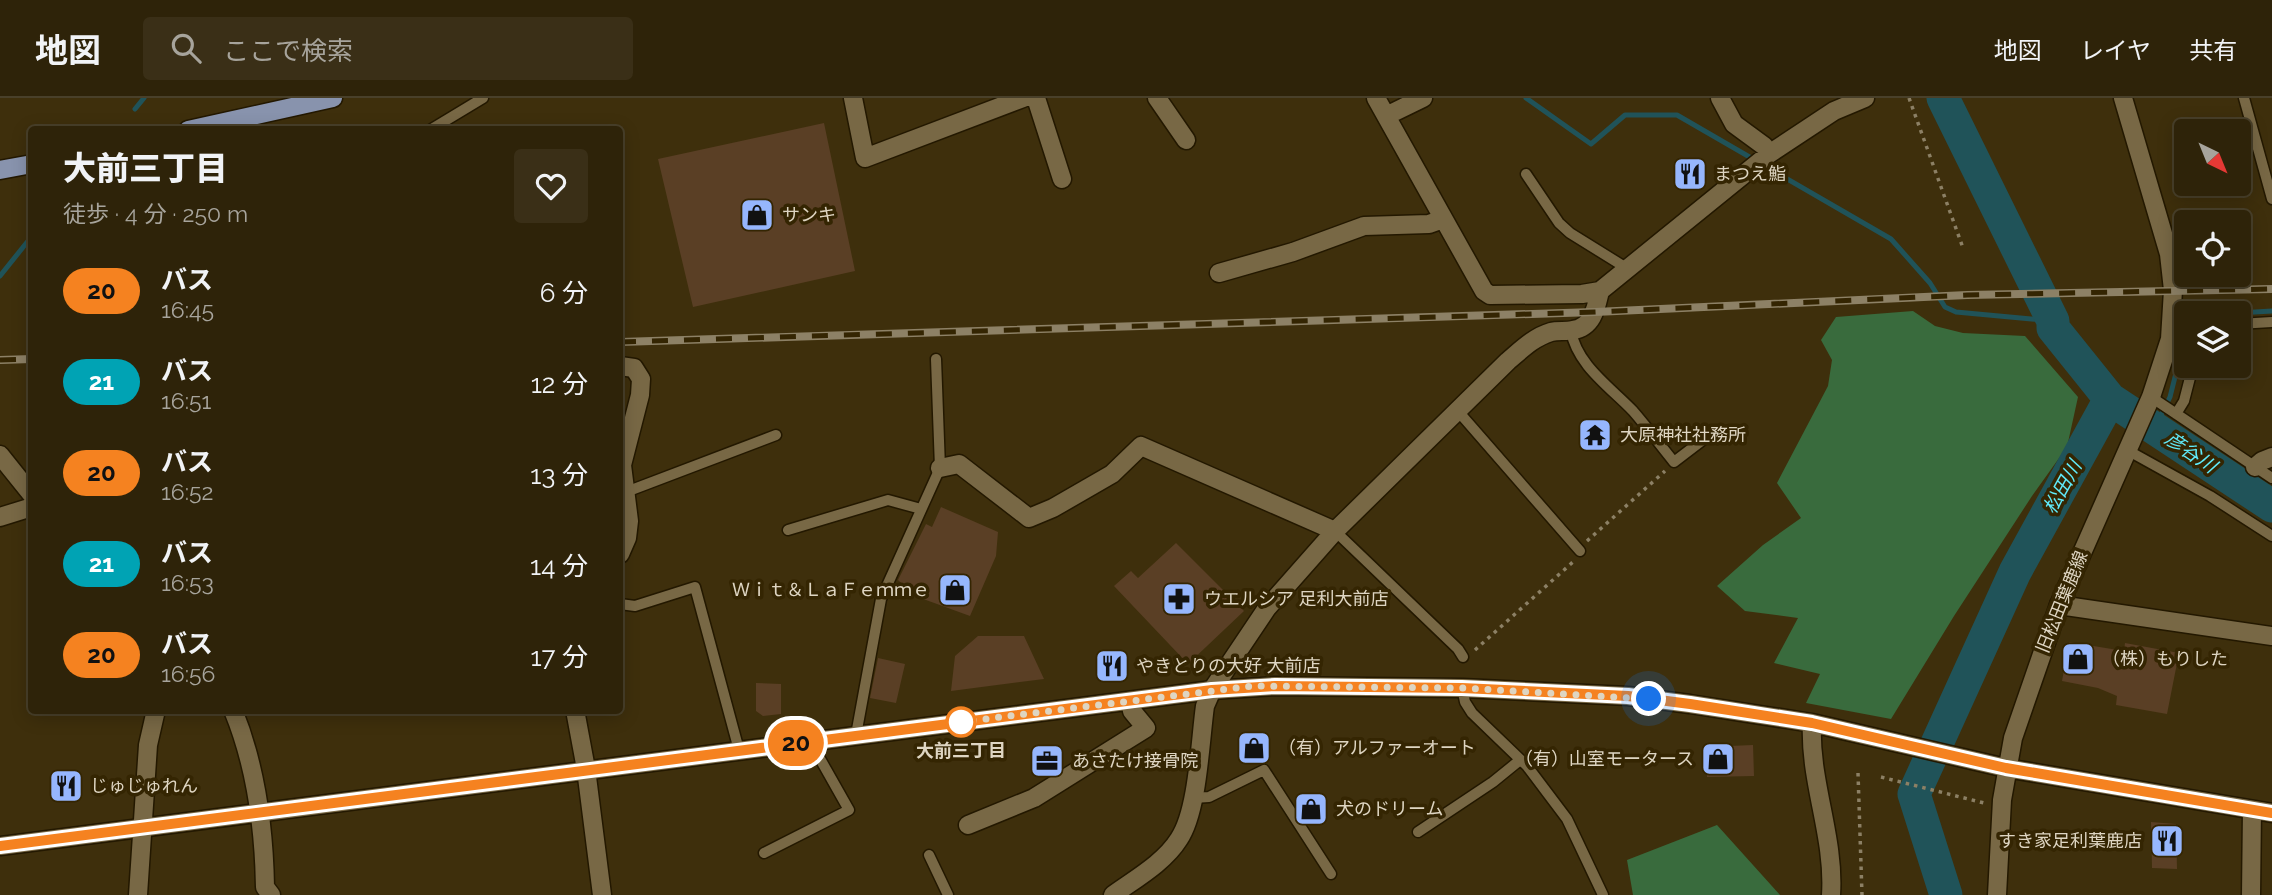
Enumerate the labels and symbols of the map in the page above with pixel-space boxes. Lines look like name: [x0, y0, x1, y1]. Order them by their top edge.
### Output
north arrow: [2174, 119, 2250, 196]
restaurant icon: まつえ鮨: [1671, 155, 1709, 193]
place label: まつえ鮨: [1714, 163, 1786, 184]
shop icon: サンキ: [738, 196, 776, 234]
place label: サンキ: [782, 204, 836, 225]
temple icon: 大原神社社務所: [1576, 416, 1614, 454]
place label: 大原神社社務所: [1620, 424, 1746, 445]
water label: 彦谷川: [2161, 427, 2222, 478]
water label: 松田川: [2039, 455, 2086, 517]
street label: 旧松田葉鹿線: [2032, 548, 2092, 656]
shop icon: Ｗｉｔ＆ＬａＦｅｍｍｅ: [936, 571, 974, 609]
place label: Ｗｉｔ＆ＬａＦｅｍｍｅ: [732, 579, 930, 600]
pharmacy icon: ウエルシア 足利大前店: [1160, 580, 1198, 618]
place label: ウエルシア 足利大前店: [1204, 588, 1389, 609]
shop icon: （株）もりした: [2059, 640, 2097, 678]
restaurant icon: やきとりの大好 大前店: [1093, 647, 1131, 685]
place label: （株）もりした: [2102, 648, 2228, 669]
place label: やきとりの大好 大前店: [1136, 655, 1321, 676]
your location: [1631, 681, 1666, 716]
marker: 大前三丁目: [946, 707, 976, 737]
line badge: 20: [764, 720, 828, 766]
shop icon: （有）アルファーオート: [1235, 729, 1273, 767]
place label: （有）アルファーオート: [1278, 737, 1476, 758]
place label: 大前三丁目: [916, 740, 1006, 761]
shop icon: （有）山室モータース: [1699, 740, 1737, 778]
office icon: あさたけ接骨院: [1028, 742, 1066, 780]
place label: （有）山室モータース: [1515, 748, 1694, 769]
place label: あさたけ接骨院: [1072, 750, 1198, 771]
restaurant icon: じゅじゅれん: [47, 767, 85, 805]
place label: じゅじゅれん: [90, 775, 198, 796]
shop icon: 犬のドリーム: [1292, 790, 1330, 828]
place label: 犬のドリーム: [1336, 798, 1443, 819]
restaurant icon: すき家足利葉鹿店: [2148, 822, 2186, 860]
place label: すき家足利葉鹿店: [1998, 830, 2142, 851]

